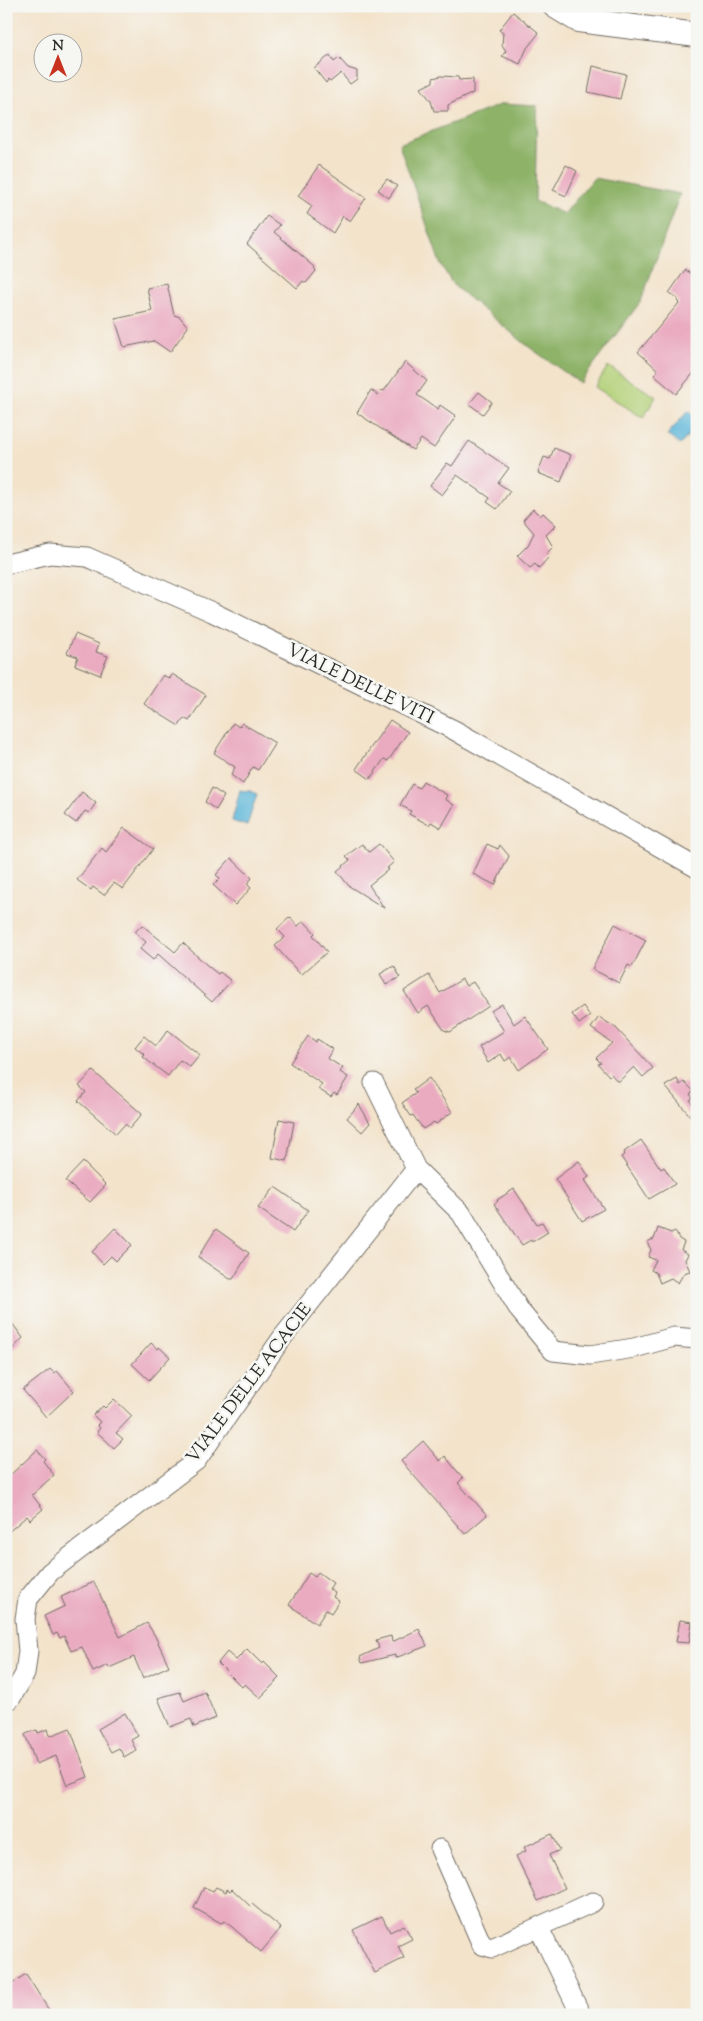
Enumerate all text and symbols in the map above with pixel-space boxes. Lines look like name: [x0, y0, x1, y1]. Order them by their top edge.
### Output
north arrow: [32, 32, 82, 82]
text: N: [52, 37, 64, 57]
street label: VIALE DELLE VITI: [282, 638, 438, 732]
street label: VIALE DELLE ACACIE: [181, 1298, 319, 1470]

